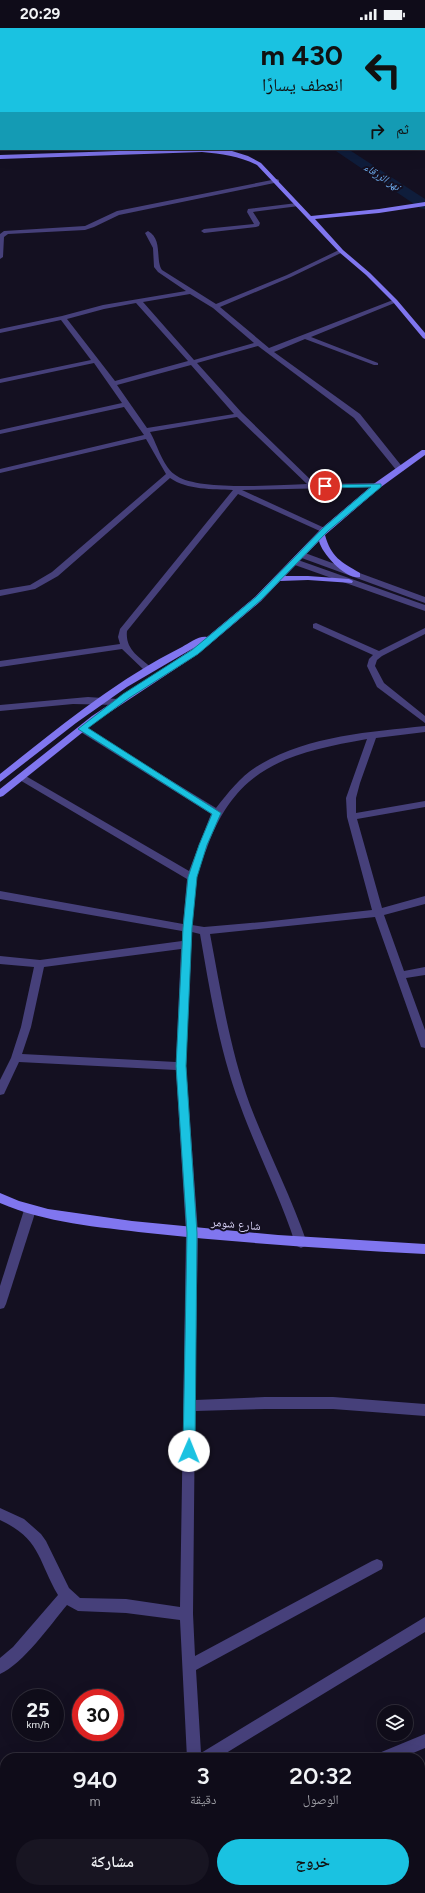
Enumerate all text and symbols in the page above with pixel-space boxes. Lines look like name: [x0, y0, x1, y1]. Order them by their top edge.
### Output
text: 20:29: [20, 5, 60, 23]
text: 430 m: [260, 38, 343, 72]
icon: left: [357, 44, 409, 96]
text: انعطف يسارًا: [262, 74, 343, 96]
icon: right: [366, 120, 388, 142]
text: ثم: [396, 120, 409, 138]
water label: نهر الزرقاء: [362, 161, 404, 194]
pin: [308, 469, 342, 503]
icon: arrive: [314, 475, 336, 497]
street label: شارع شومر: [210, 1215, 261, 1234]
position arrow: [168, 1430, 210, 1472]
speed limit sign: 30: [72, 1689, 124, 1741]
text: 25: [26, 1698, 50, 1722]
map controls: [377, 1705, 413, 1741]
button: layers: [377, 1705, 413, 1741]
text: km/h: [27, 1718, 49, 1731]
text: 3: [197, 1761, 210, 1790]
text: 20:32: [289, 1761, 352, 1790]
text: 940: [73, 1765, 117, 1794]
text: دقيقة: [190, 1792, 216, 1807]
text: الوصول: [303, 1792, 339, 1807]
text: m: [89, 1794, 101, 1809]
button: مشاركة: [16, 1839, 209, 1885]
button: خروج: [217, 1839, 409, 1885]

